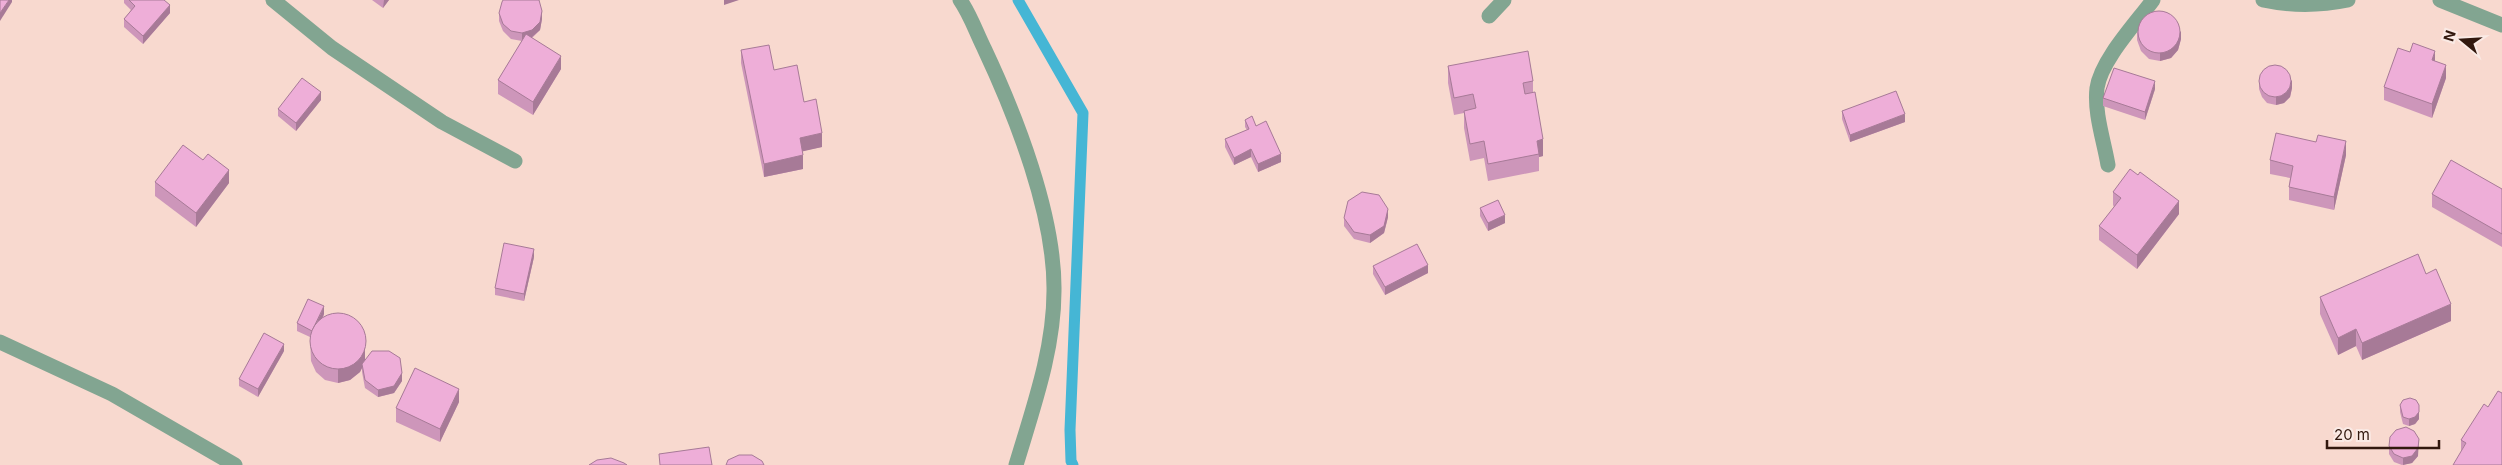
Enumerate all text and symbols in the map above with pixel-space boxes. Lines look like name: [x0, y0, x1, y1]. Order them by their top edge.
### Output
north arrow: [2437, 15, 2487, 65]
text: N: [2439, 28, 2459, 44]
scale bar: [2327, 418, 2440, 450]
text: 20 m: [2334, 425, 2370, 444]

